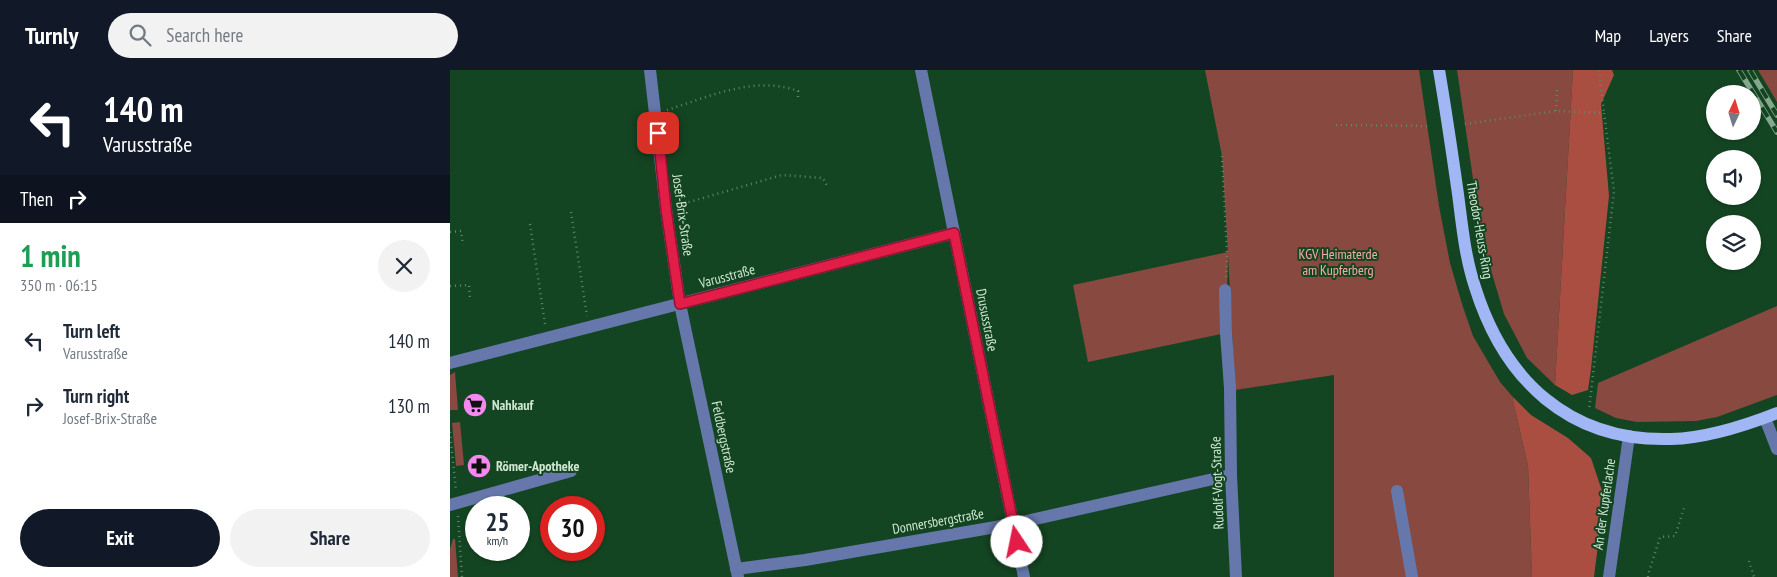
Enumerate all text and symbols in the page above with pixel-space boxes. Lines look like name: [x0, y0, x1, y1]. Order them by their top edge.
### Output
search box: [108, 13, 458, 58]
text: Turnly: [25, 20, 78, 51]
icon: search: [126, 21, 154, 49]
text: Search here: [166, 23, 243, 47]
text: Map: [1595, 24, 1621, 47]
text: Layers: [1649, 24, 1689, 47]
text: Share: [1717, 24, 1752, 47]
north arrow: [1706, 85, 1761, 140]
map controls: [1706, 85, 1761, 270]
text: 140 m: [103, 86, 184, 132]
icon: left: [20, 90, 85, 155]
pin: [637, 112, 679, 154]
icon: arrive: [644, 119, 672, 147]
text: Varusstraße: [103, 130, 192, 158]
button: sound: [1706, 150, 1761, 205]
street label: Josef-Brix-Straße: [668, 172, 698, 257]
street label: Theodor-Heuss-Ring: [1463, 180, 1497, 280]
icon: right: [63, 185, 91, 213]
text: Then: [20, 187, 53, 211]
button: layers: [1706, 215, 1761, 270]
text: 1 min: [20, 236, 81, 275]
button: close: [378, 240, 430, 292]
park label: KGV Heimaterde am Kupferberg: [1299, 245, 1378, 279]
street label: Varusstraße: [696, 260, 757, 292]
text: 350 m · 06:15: [20, 275, 98, 295]
street label: Drususstraße: [972, 287, 1002, 353]
text: Turn left: [63, 319, 120, 343]
icon: left: [20, 327, 48, 355]
text: 140 m: [388, 329, 430, 353]
text: Varusstraße: [63, 343, 128, 363]
text: Turn right: [63, 384, 129, 408]
icon: right: [20, 392, 48, 420]
supermarket icon: Nahkauf: [462, 392, 488, 418]
text: 130 m: [388, 394, 430, 418]
place label: Nahkauf: [492, 396, 534, 414]
street label: Feldbergstraße: [708, 399, 740, 475]
text: Josef-Brix-Straße: [63, 408, 157, 428]
street label: Rudolf-Vogt-Straße: [1206, 436, 1228, 530]
pharmacy icon: Römer-Apotheke: [466, 453, 492, 479]
place label: Römer-Apotheke: [496, 457, 579, 475]
street label: An der Kupferlache: [1589, 457, 1619, 551]
speed limit sign: 30: [540, 496, 605, 561]
street label: Donnersbergstraße: [891, 504, 985, 538]
text: 25: [486, 506, 509, 538]
button: Exit: [20, 509, 220, 567]
button: Share: [230, 509, 430, 567]
position arrow: [990, 515, 1042, 567]
text: km/h: [487, 533, 508, 548]

